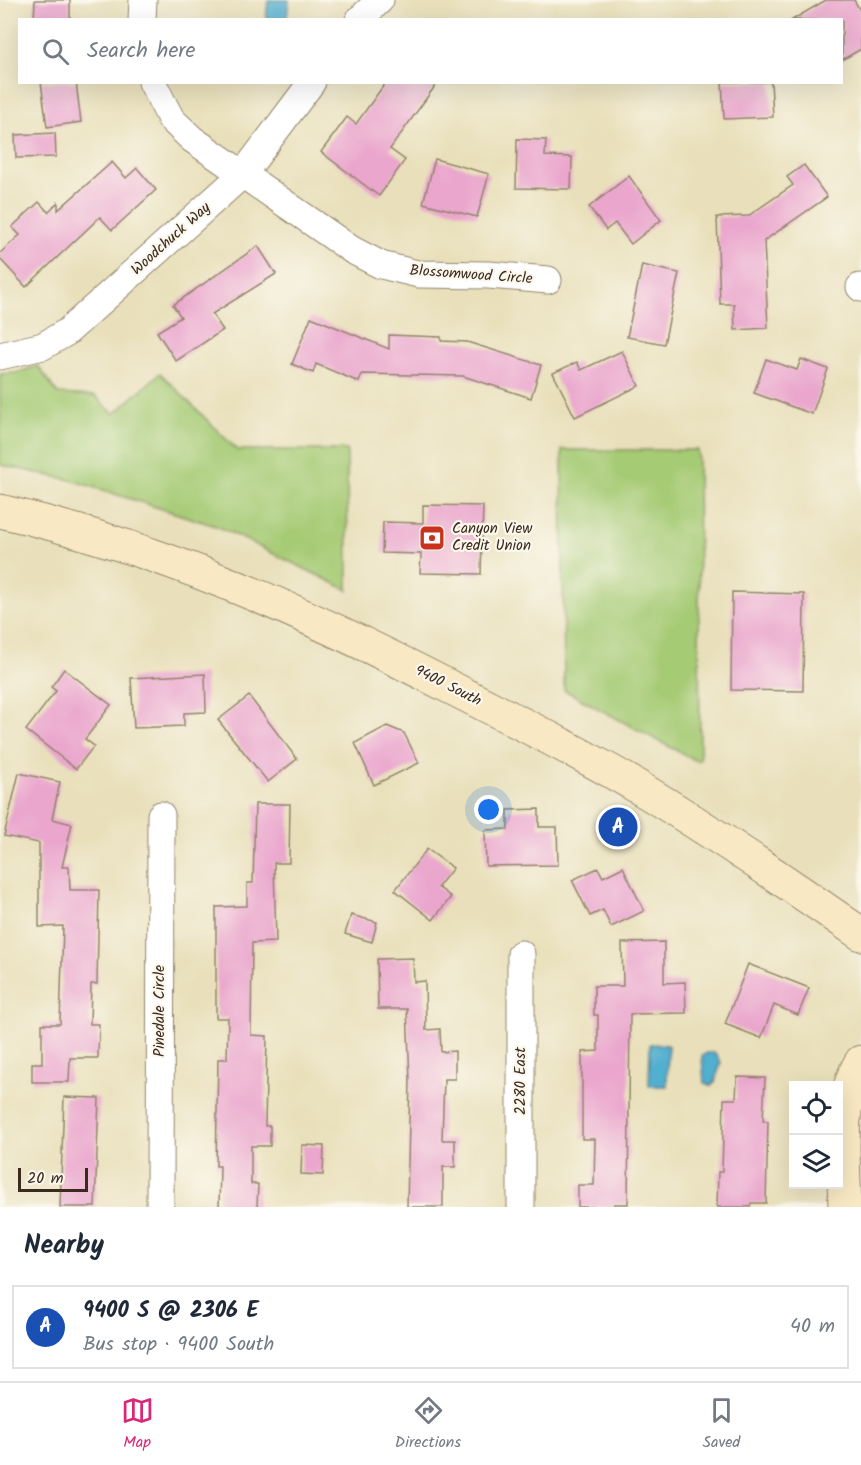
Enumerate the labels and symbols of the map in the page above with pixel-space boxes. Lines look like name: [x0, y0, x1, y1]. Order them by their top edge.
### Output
street label: Woodchuck Way: [126, 196, 217, 281]
street label: Blossomwood Circle: [409, 259, 534, 291]
place label: Canyon View Credit Union: [452, 517, 533, 558]
bank icon: Canyon View Credit Union: [417, 523, 447, 553]
street label: 9400 South: [410, 659, 486, 713]
your location: [474, 795, 503, 824]
pin: A: [598, 804, 638, 850]
street label: Pinedale Circle: [148, 965, 172, 1057]
street label: 2280 East: [509, 1047, 533, 1115]
scale bar: [18, 1165, 88, 1192]

